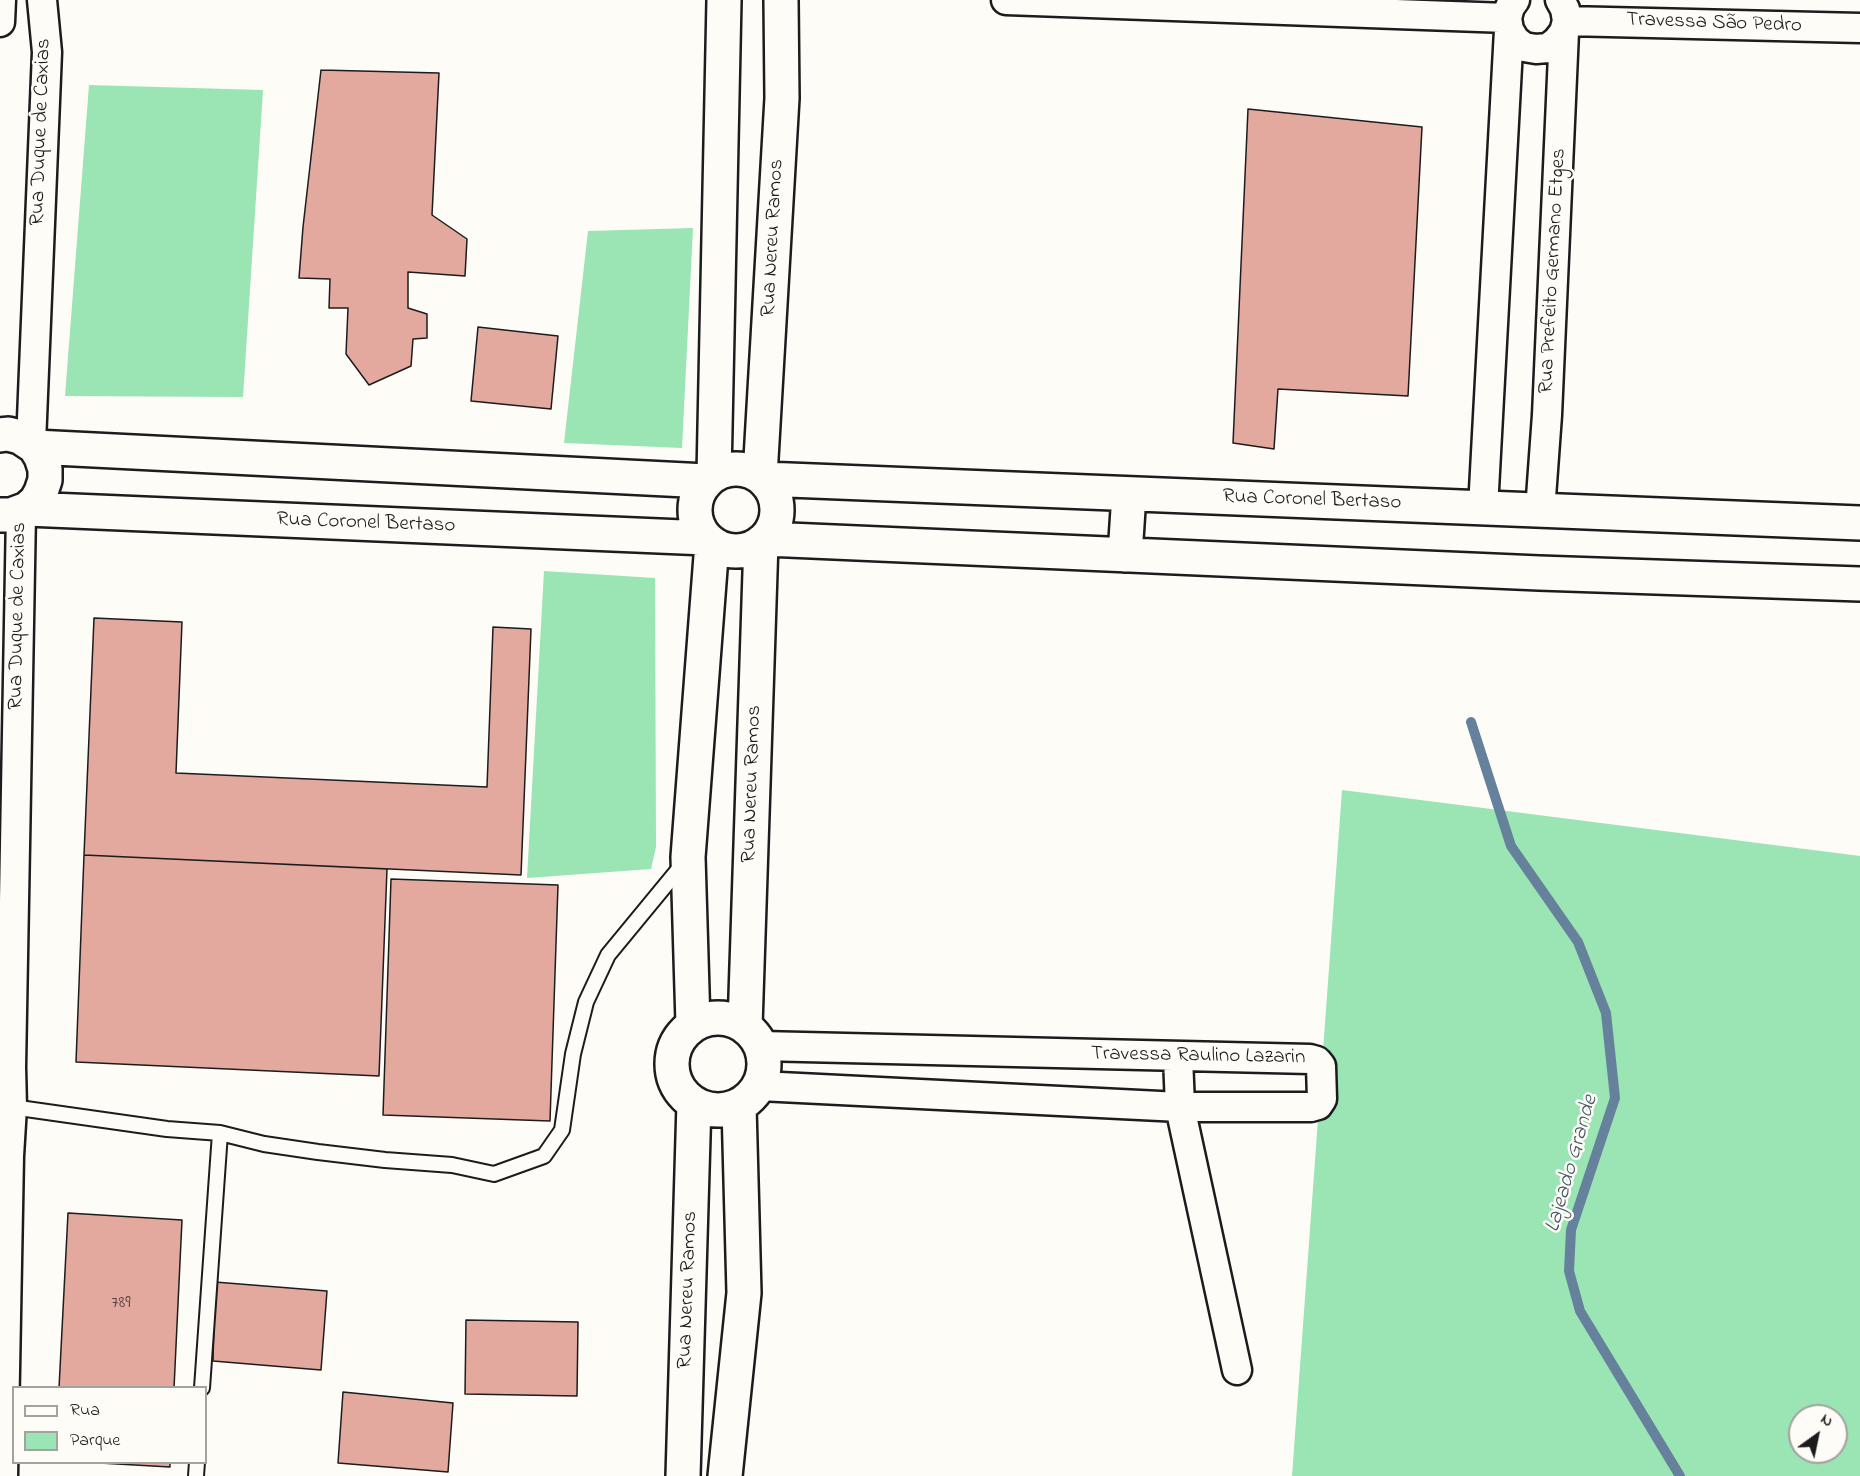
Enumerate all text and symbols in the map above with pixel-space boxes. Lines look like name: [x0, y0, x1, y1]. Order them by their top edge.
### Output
street label: Travessa São Pedro: [1626, 8, 1802, 40]
street label: Rua Duque de Caxias: [26, 38, 58, 226]
street label: Rua Prefeito Germano Etges: [1535, 148, 1573, 394]
street label: Rua Nereu Ramos: [757, 159, 791, 317]
street label: Rua Coronel Bertaso: [1222, 485, 1402, 517]
street label: Rua Coronel Bertaso: [276, 508, 456, 540]
street label: Rua Duque de Caxias: [5, 522, 33, 710]
street label: Rua Nereu Ramos: [738, 705, 768, 863]
street label: Travessa Raulino Lazarin: [1090, 1043, 1306, 1071]
water label: Lajeado Grande: [1541, 1093, 1605, 1235]
street label: Rua Nereu Ramos: [674, 1211, 704, 1369]
house number: 789: [111, 1293, 131, 1315]
legend: [12, 1386, 207, 1464]
text: Rua: [70, 1398, 100, 1424]
north arrow: [1788, 1404, 1848, 1464]
text: N: [1816, 1408, 1838, 1434]
text: Parque: [70, 1428, 120, 1454]

